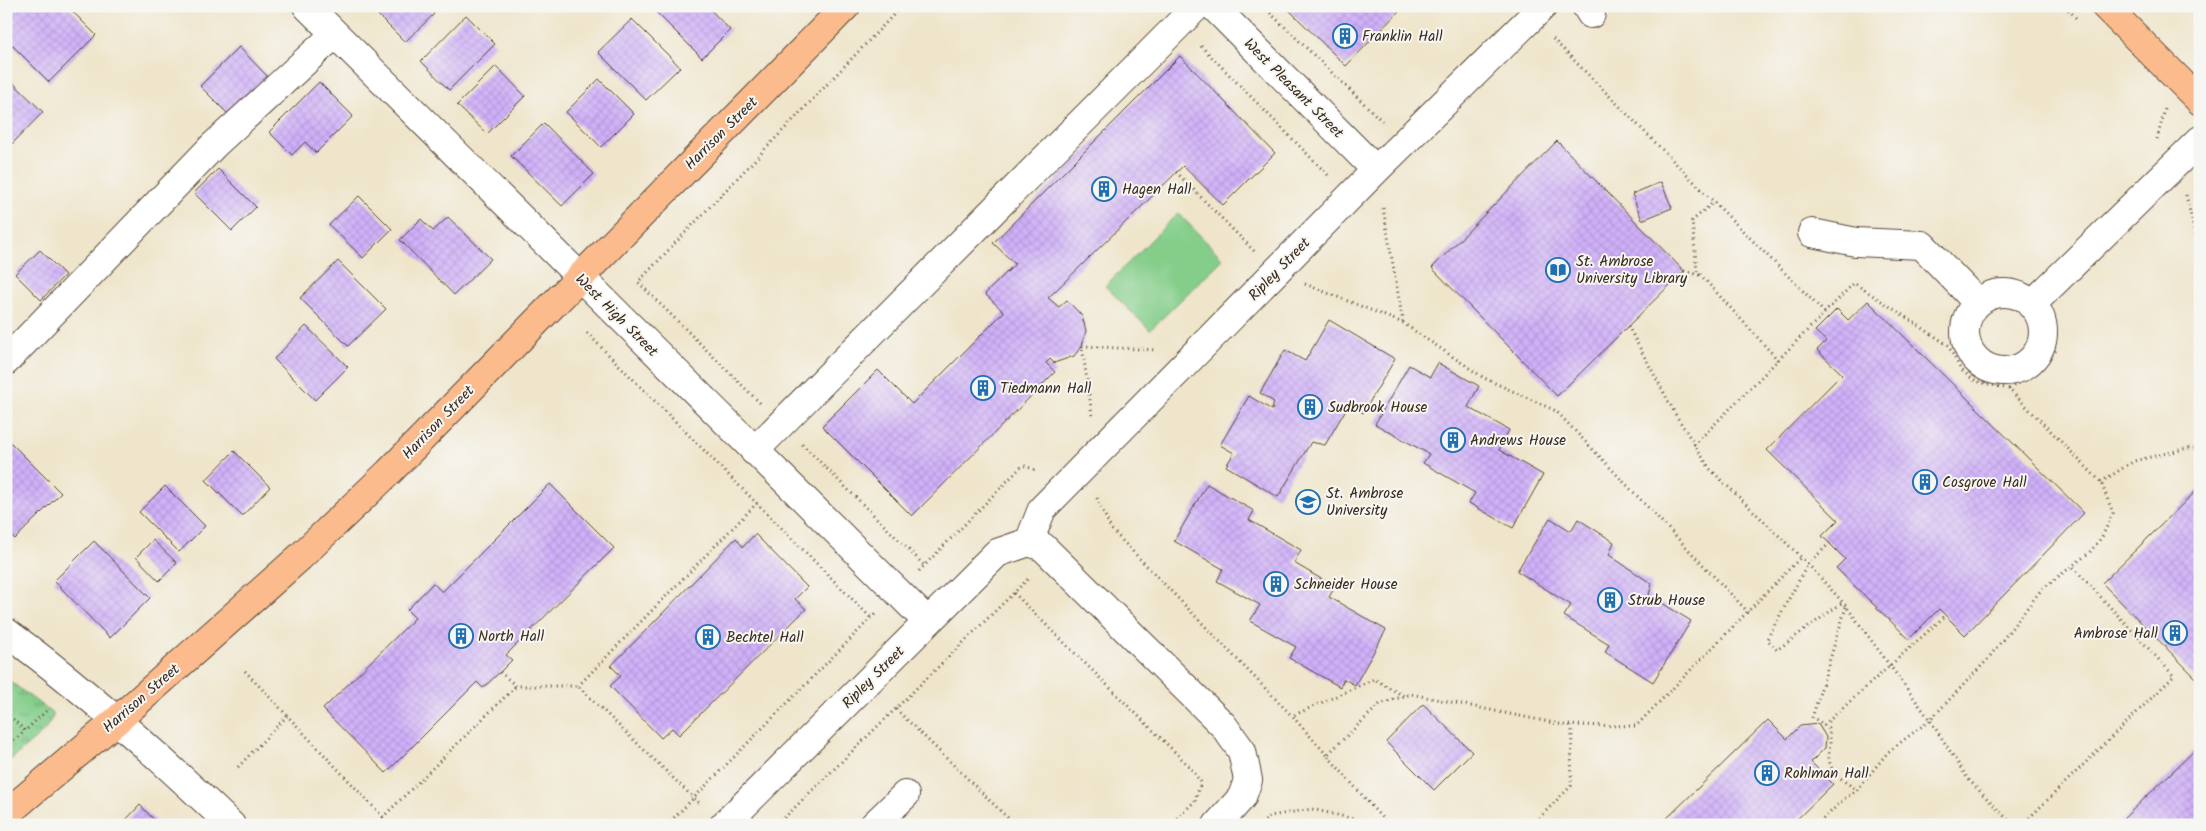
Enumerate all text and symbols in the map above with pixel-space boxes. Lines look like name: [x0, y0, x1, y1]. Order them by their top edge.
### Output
building icon: Franklin Hall: [1332, 23, 1358, 49]
place label: Franklin Hall: [1362, 25, 1443, 49]
street label: West Pleasant Street: [1238, 33, 1349, 145]
street label: Harrison Street: [679, 91, 764, 176]
building icon: Hagen Hall: [1091, 176, 1117, 202]
place label: Hagen Hall: [1122, 178, 1192, 202]
street label: Ripley Street: [1243, 232, 1317, 307]
place label: St. Ambrose University Library: [1576, 250, 1688, 291]
library icon: St. Ambrose University Library: [1545, 257, 1571, 283]
street label: West High Street: [569, 268, 664, 363]
building icon: Tiedmann Hall: [970, 375, 996, 401]
place label: Tiedmann Hall: [1000, 377, 1092, 401]
street label: Harrison Street: [397, 380, 481, 465]
building icon: Sudbrook House: [1297, 394, 1323, 420]
place label: Sudbrook House: [1328, 396, 1428, 420]
building icon: Andrews House: [1440, 427, 1466, 453]
place label: Andrews House: [1470, 429, 1566, 453]
building icon: Cosgrove Hall: [1912, 469, 1938, 495]
place label: Cosgrove Hall: [1942, 471, 2027, 495]
place label: St. Ambrose University: [1326, 482, 1403, 523]
school or university icon: St. Ambrose University: [1295, 489, 1321, 515]
building icon: Schneider House: [1263, 571, 1289, 597]
place label: Schneider House: [1294, 573, 1398, 597]
building icon: Strub House: [1597, 587, 1623, 613]
place label: Strub House: [1628, 589, 1705, 613]
building icon: Ambrose Hall: [2162, 620, 2188, 646]
place label: Ambrose Hall: [2074, 622, 2158, 646]
building icon: North Hall: [448, 623, 474, 649]
building icon: Bechtel Hall: [695, 624, 721, 650]
place label: North Hall: [478, 625, 545, 649]
place label: Bechtel Hall: [726, 626, 804, 650]
street label: Ripley Street: [837, 640, 911, 715]
street label: Harrison Street: [98, 658, 186, 739]
building icon: Rohlman Hall: [1754, 760, 1780, 786]
place label: Rohlman Hall: [1784, 762, 1869, 786]

